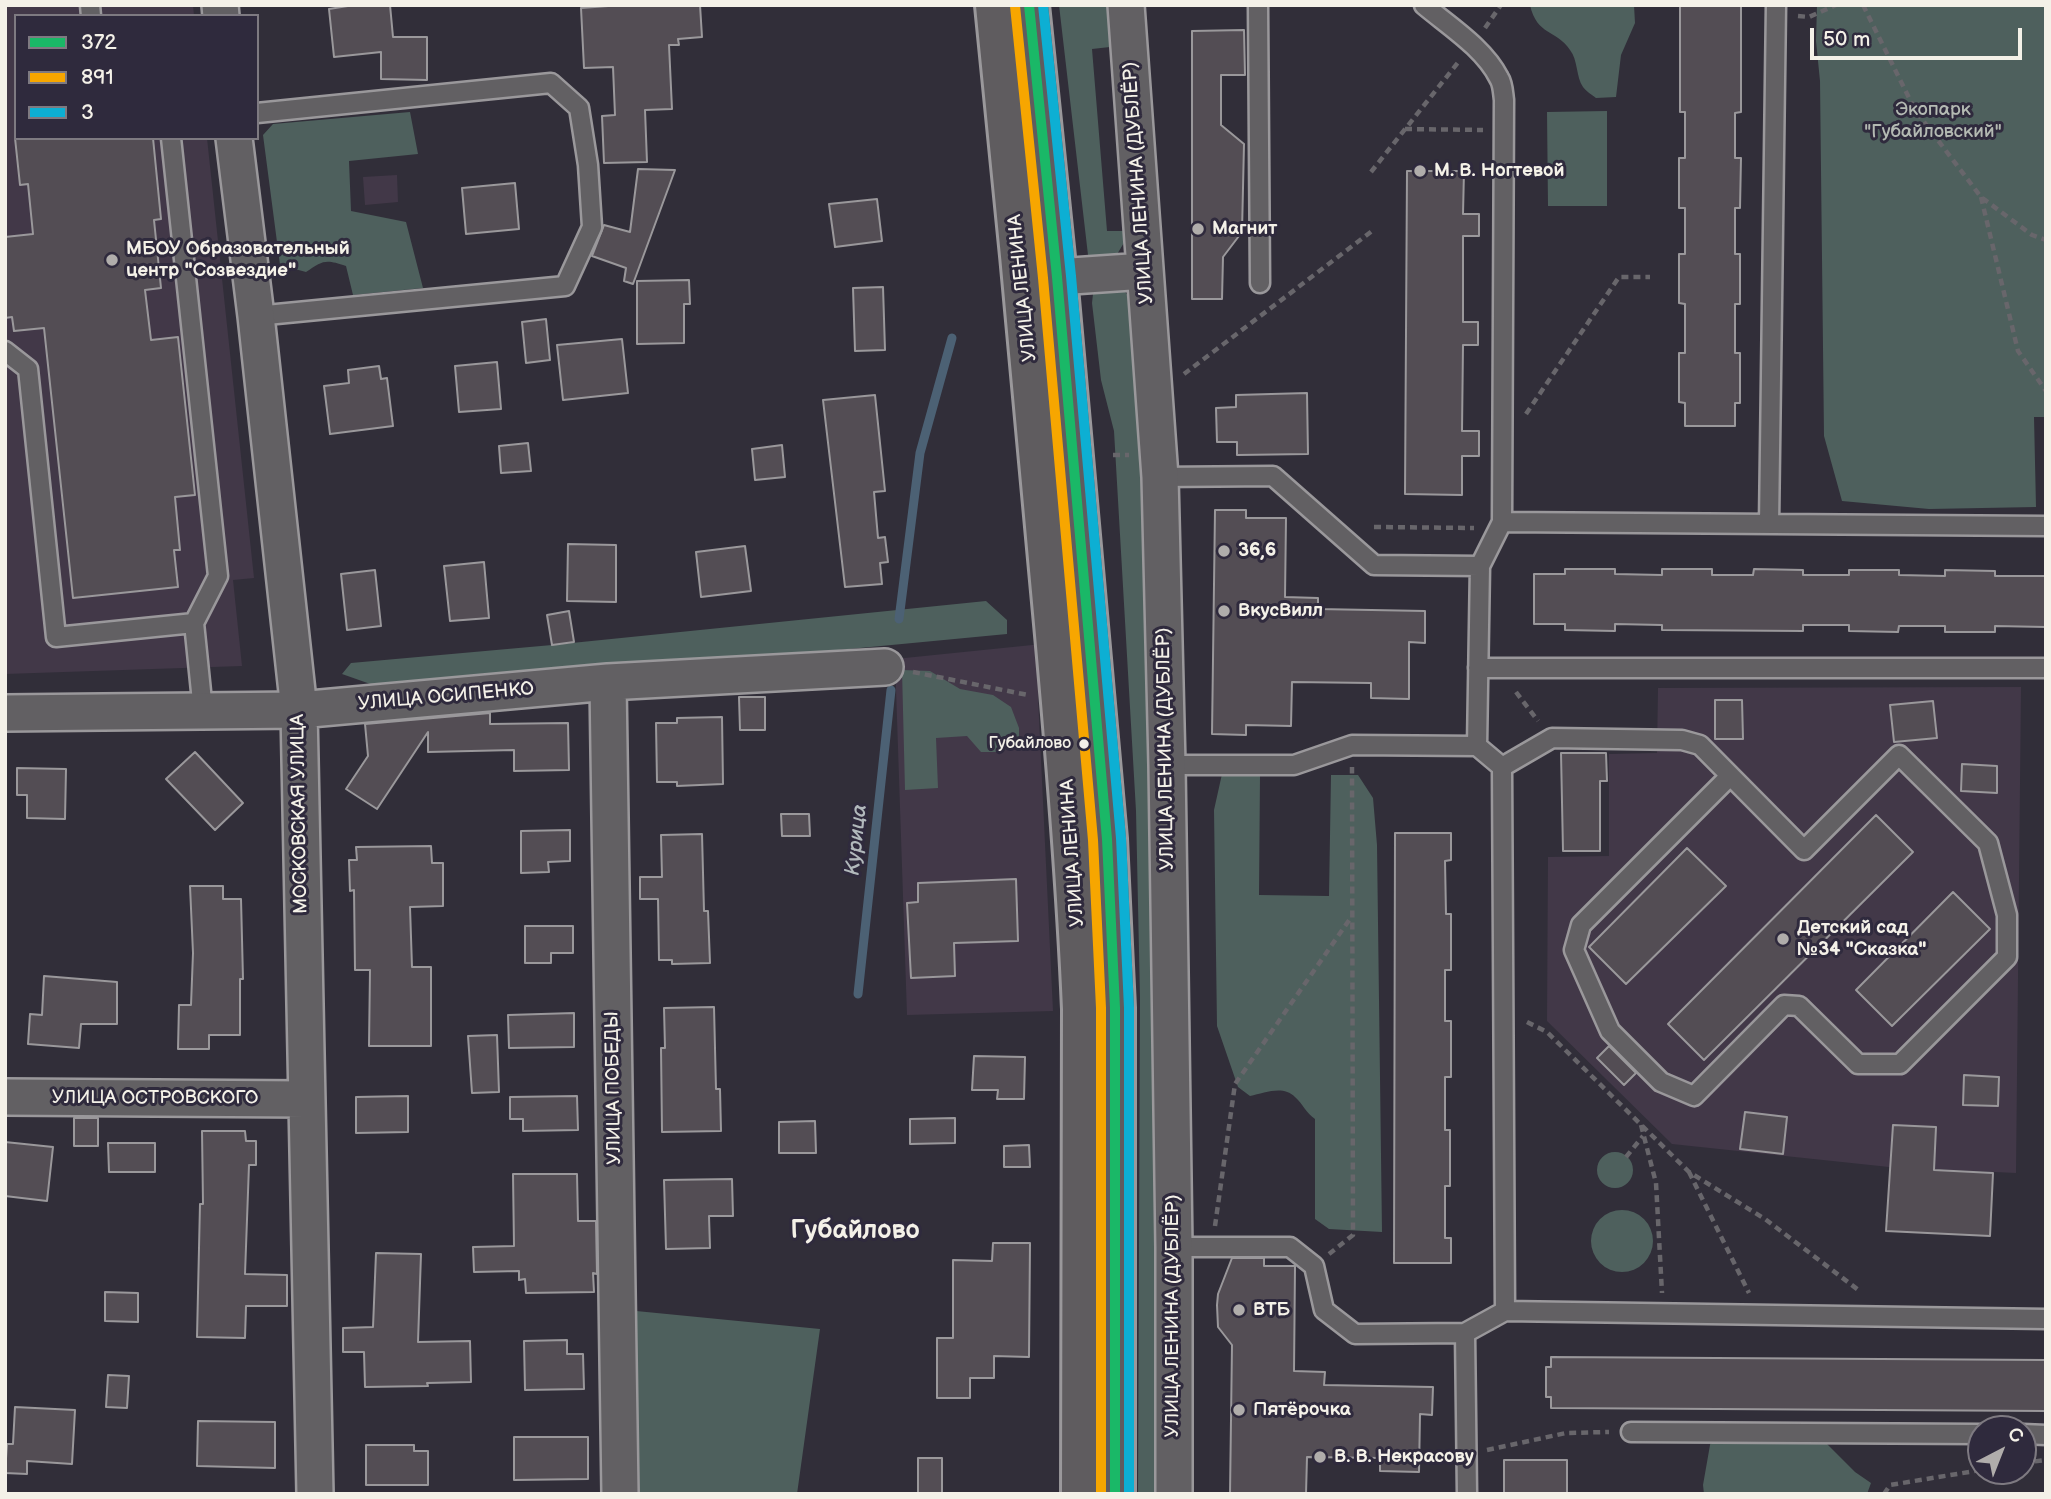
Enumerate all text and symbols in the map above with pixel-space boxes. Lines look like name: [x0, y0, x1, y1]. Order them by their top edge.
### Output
legend: [14, 14, 259, 140]
scale bar: [1813, 14, 2025, 58]
text: 50 m: [1823, 27, 1870, 52]
text: 372: [81, 30, 117, 55]
street label: УЛИЦА ЛЕНИНА (ДУБЛЁР): [1119, 61, 1159, 305]
text: 891: [81, 65, 114, 90]
park label: Экопарк "Губайловский": [1864, 99, 2002, 143]
text: 3: [81, 100, 94, 125]
place label: М. В. Ногтевой: [1434, 160, 1564, 182]
marker: М. В. Ногтевой: [1412, 163, 1428, 179]
street label: УЛИЦА ЛЕНИНА: [1004, 213, 1042, 363]
place label: Магнит: [1212, 218, 1277, 240]
marker: Магнит: [1190, 221, 1206, 237]
place label: МБОУ Образовательный центр "Созвездие": [126, 238, 350, 282]
marker: МБОУ Образовательный центр "Созвездие": [104, 252, 120, 268]
place label: 36,6: [1238, 540, 1276, 562]
marker: 36,6: [1216, 543, 1232, 559]
place label: ВкусВилл: [1238, 600, 1323, 622]
marker: ВкусВилл: [1216, 603, 1232, 619]
street label: УЛИЦА ЛЕНИНА (ДУБЛЁР): [1152, 627, 1180, 871]
street label: УЛИЦА ОСИПЕНКО: [357, 678, 535, 716]
street label: МОСКОВСКАЯ УЛИЦА: [287, 714, 313, 914]
place label: Губайлово: [988, 734, 1071, 754]
marker: Губайлово: [1077, 737, 1091, 751]
street label: УЛИЦА ЛЕНИНА: [1056, 778, 1090, 928]
water label: Курица: [841, 803, 873, 877]
place label: Детский сад №34 "Сказка": [1797, 917, 1927, 961]
marker: Детский сад №34 "Сказка": [1775, 931, 1791, 947]
street label: УЛИЦА ПОБЕДЫ: [601, 1011, 627, 1165]
street label: УЛИЦА ОСТРОВСКОГО: [52, 1087, 258, 1109]
street label: УЛИЦА ЛЕНИНА (ДУБЛЁР): [1162, 1195, 1184, 1437]
district label: Губайлово: [790, 1215, 920, 1247]
place label: ВТБ: [1253, 1299, 1290, 1321]
marker: ВТБ: [1231, 1302, 1247, 1318]
place label: Пятёрочка: [1253, 1399, 1351, 1421]
marker: Пятёрочка: [1231, 1402, 1247, 1418]
north arrow: [1967, 1415, 2037, 1485]
text: С: [2002, 1423, 2028, 1448]
place label: В. В. Некрасову: [1334, 1446, 1474, 1468]
marker: В. В. Некрасову: [1312, 1449, 1328, 1465]

